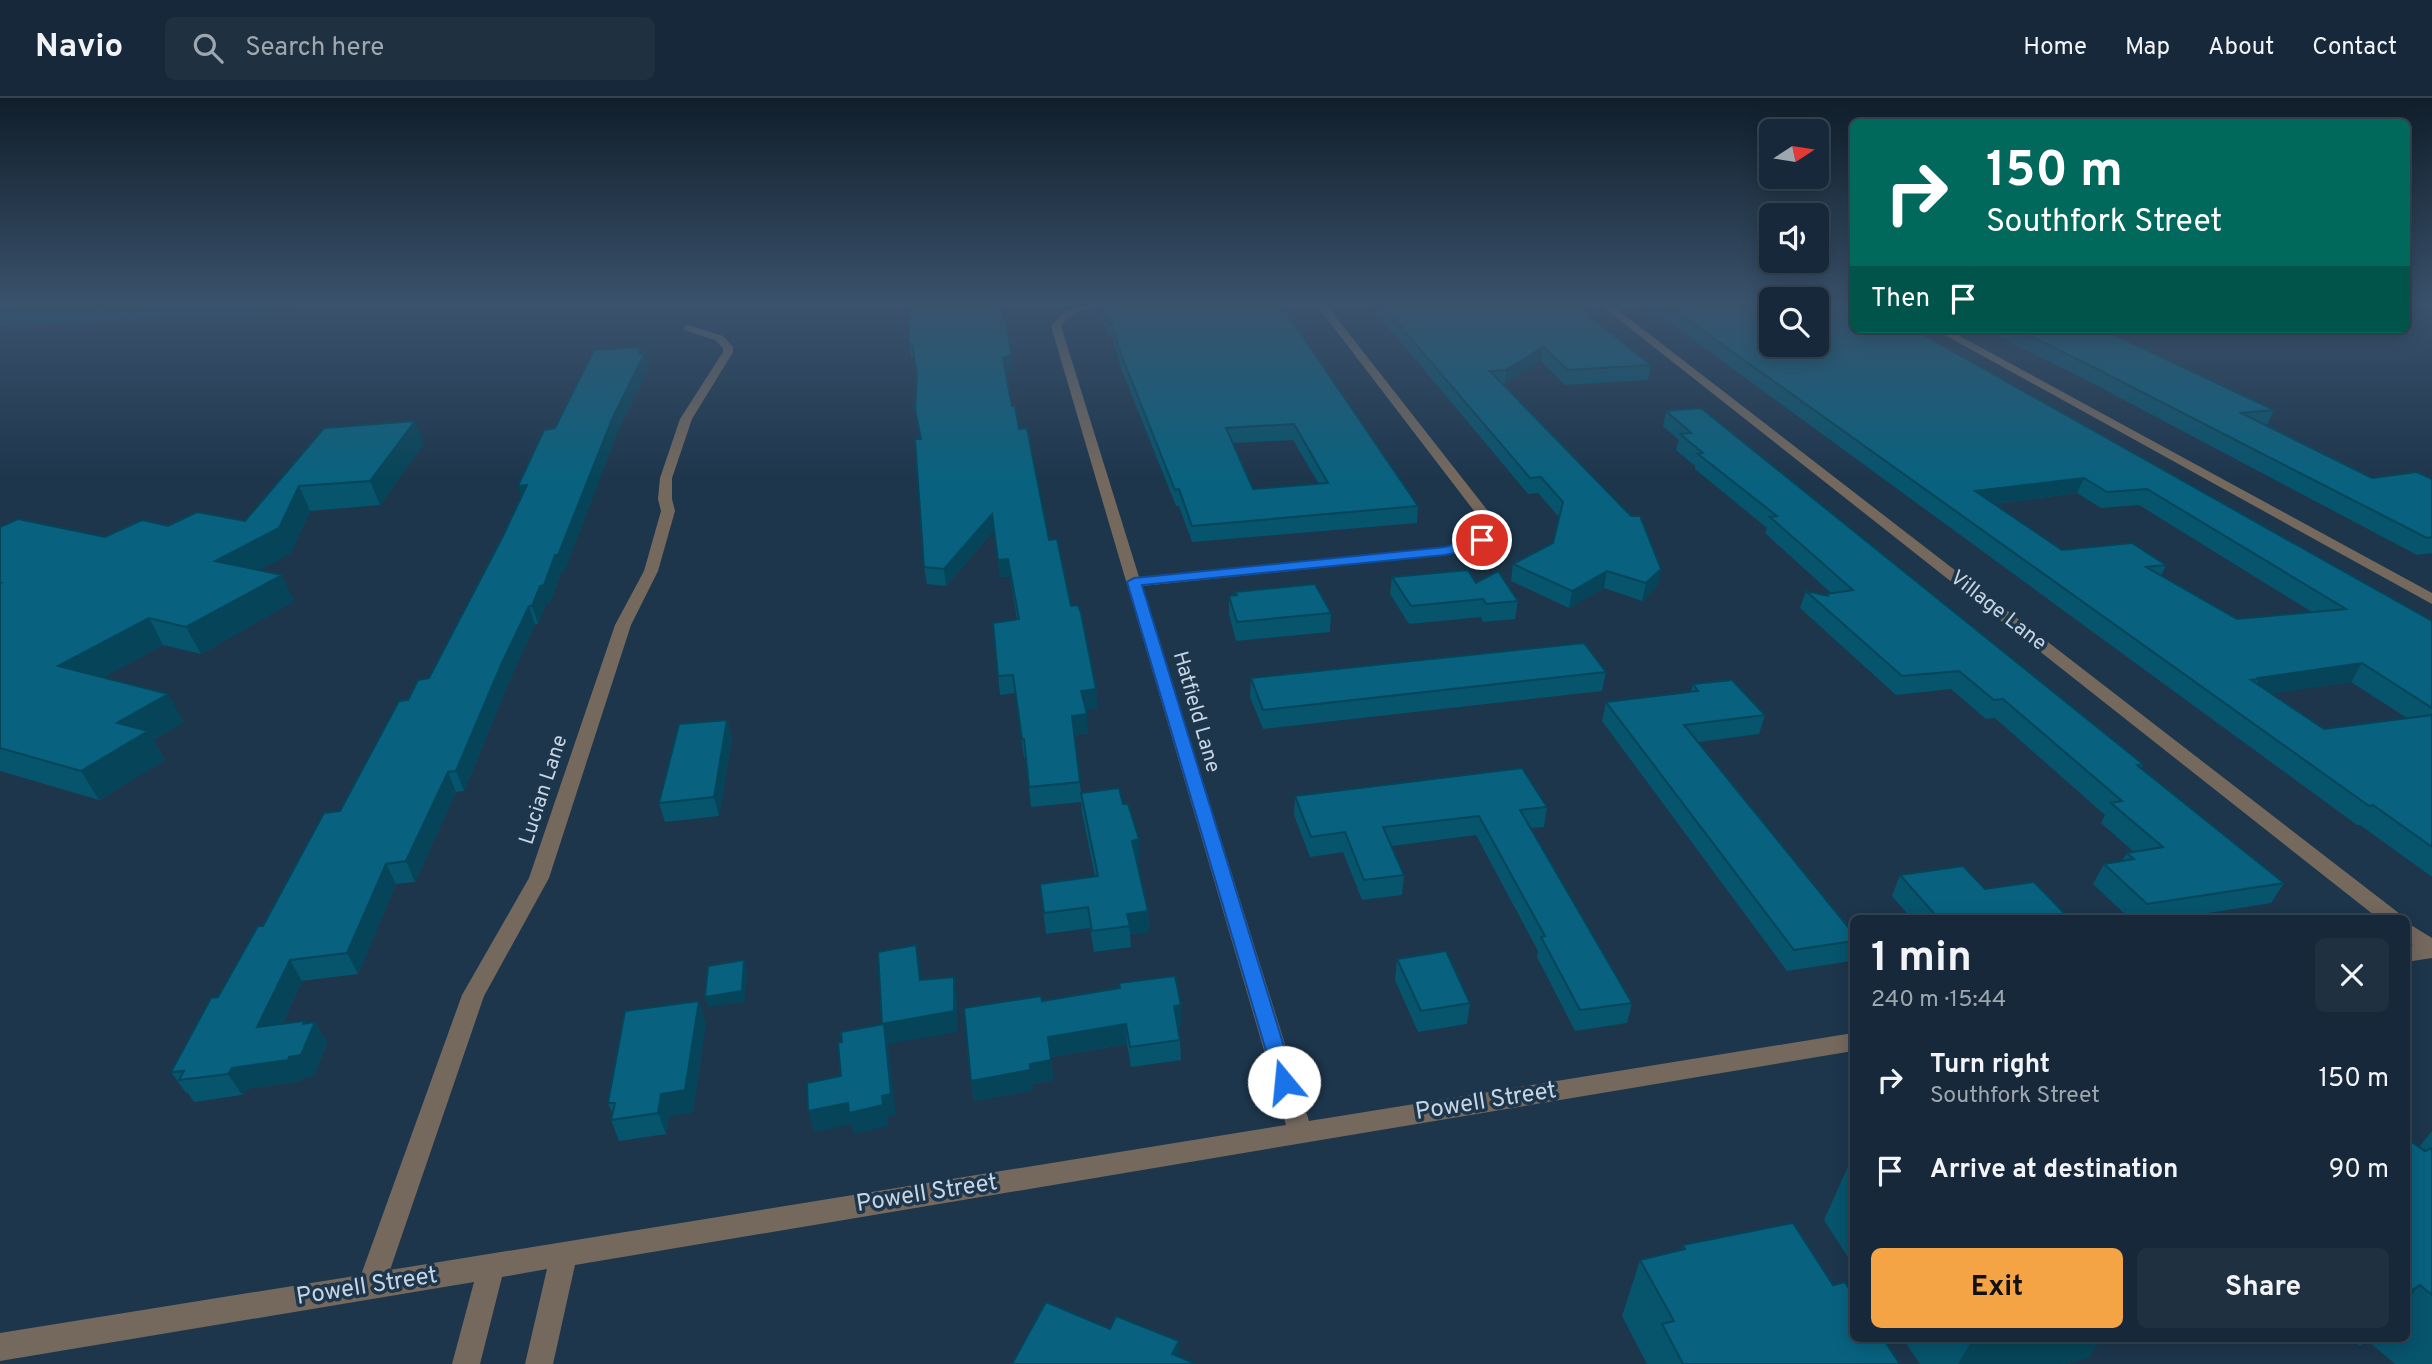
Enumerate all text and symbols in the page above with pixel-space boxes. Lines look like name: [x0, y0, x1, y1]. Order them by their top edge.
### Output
search box: [165, 17, 655, 80]
text: Navio: [35, 27, 123, 69]
icon: search: [189, 29, 227, 67]
text: Search here: [245, 32, 384, 65]
text: Home: [2023, 33, 2087, 63]
text: Map: [2125, 33, 2170, 63]
text: About: [2208, 33, 2274, 63]
text: Contact: [2312, 33, 2397, 63]
north arrow: [1759, 119, 1829, 189]
map controls: [1759, 119, 1829, 357]
text: 150 m: [1986, 142, 2123, 204]
icon: right: [1871, 147, 1962, 238]
button: sound: [1759, 203, 1829, 273]
text: Southfork Street: [1986, 203, 2222, 243]
icon: arrive: [1944, 280, 1982, 318]
text: Then: [1871, 283, 1930, 316]
button: search: [1759, 287, 1829, 357]
pin: [1452, 510, 1512, 570]
icon: arrive: [1463, 521, 1501, 559]
street label: Village Lane: [1944, 565, 2052, 657]
street label: Hatfield Lane: [1166, 648, 1226, 776]
street label: Lucian Lane: [514, 732, 574, 848]
text: 1 min: [1871, 933, 1972, 986]
button: close: [2315, 938, 2389, 1012]
text: 240 m · 15:44: [1871, 986, 2006, 1015]
position arrow: [1247, 1045, 1321, 1119]
text: Turn right: [1930, 1049, 2050, 1082]
icon: right: [1871, 1061, 1909, 1099]
text: 150 m: [2318, 1063, 2389, 1096]
street label: Powell Street: [1413, 1076, 1559, 1128]
text: Southfork Street: [1930, 1082, 2100, 1111]
icon: arrive: [1871, 1152, 1909, 1190]
text: Arrive at destination: [1930, 1154, 2178, 1187]
text: 90 m: [2329, 1154, 2389, 1187]
street label: Powell Street: [854, 1168, 1000, 1220]
button: Exit: [1871, 1248, 2123, 1328]
button: Share: [2137, 1248, 2389, 1328]
street label: Powell Street: [294, 1261, 440, 1313]

